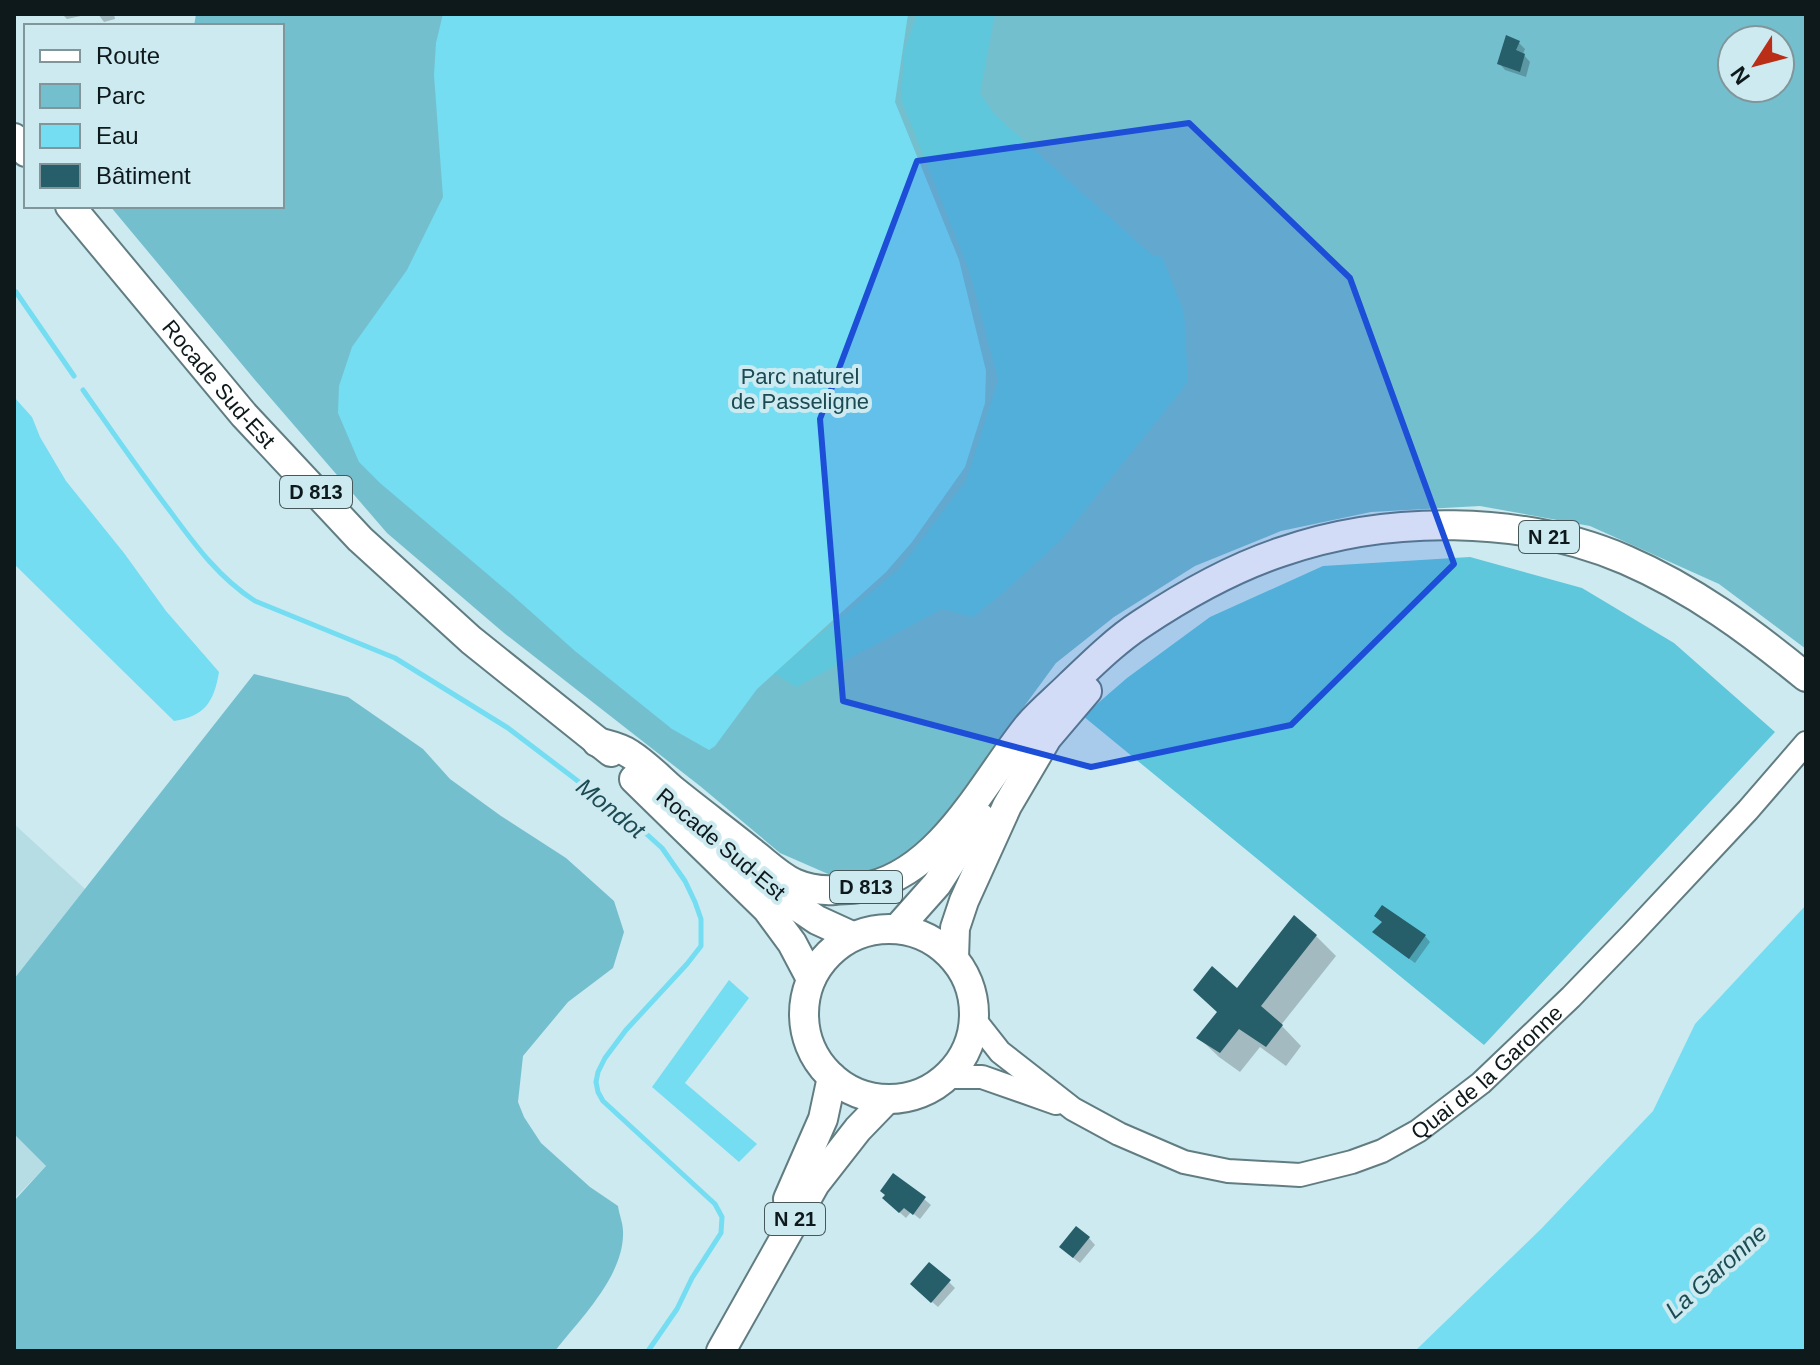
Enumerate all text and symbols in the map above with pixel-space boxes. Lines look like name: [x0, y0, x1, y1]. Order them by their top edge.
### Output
legend: [24, 24, 284, 208]
north arrow: [1716, 24, 1796, 104]
text: Route: [96, 42, 160, 69]
text: N: [1725, 62, 1755, 89]
text: Parc: [96, 82, 145, 109]
text: Eau: [96, 122, 139, 149]
text: Bâtiment: [96, 162, 191, 189]
street label: Rocade Sud-Est: [158, 315, 281, 453]
park label: Parc naturel de Passeligne: [731, 364, 869, 414]
road number: D 813: [280, 476, 352, 508]
road number: N 21: [1519, 521, 1579, 553]
water label: Mondot: [571, 772, 652, 845]
street label: Rocade Sud-Est: [652, 783, 790, 905]
road number: D 813: [830, 871, 902, 903]
street label: Quai de la Garonne: [1406, 1000, 1567, 1144]
road number: N 21: [765, 1203, 825, 1235]
water label: La Garonne: [1660, 1219, 1772, 1323]

